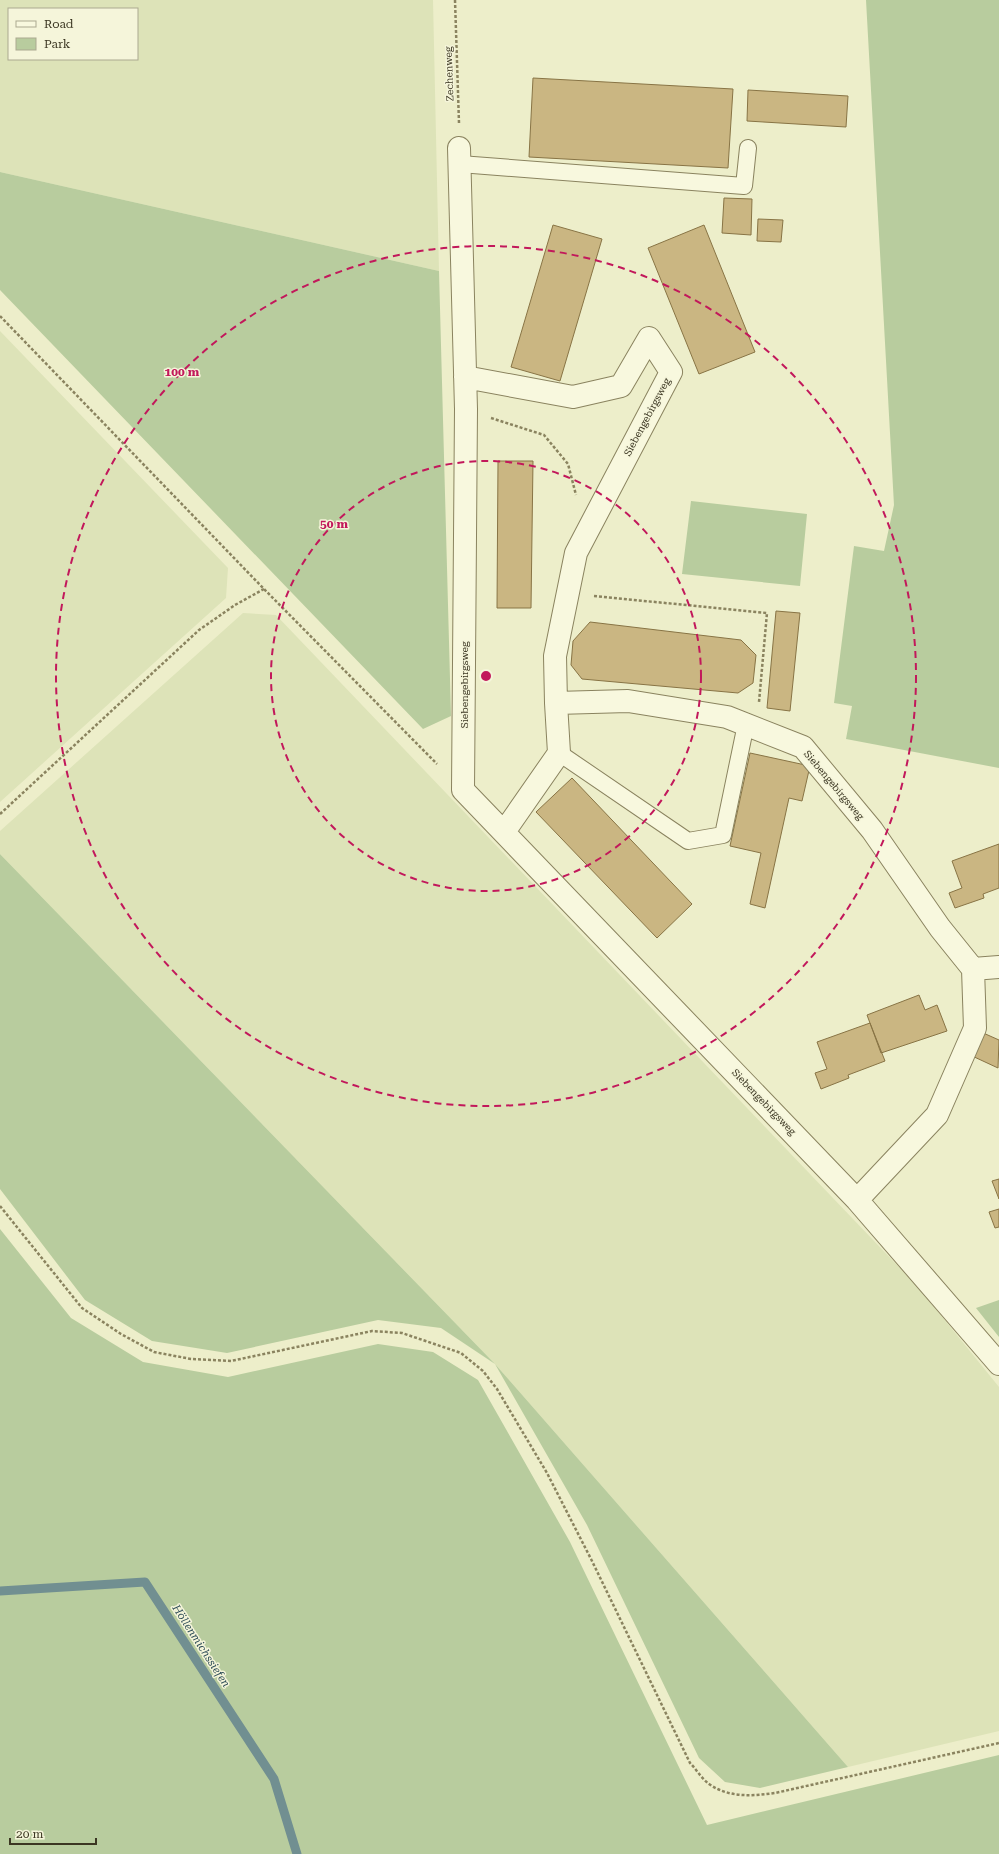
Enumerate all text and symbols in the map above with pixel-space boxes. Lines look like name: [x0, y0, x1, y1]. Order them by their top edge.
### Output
legend: [8, 8, 138, 60]
text: Road: [44, 17, 74, 31]
text: Park: [44, 37, 71, 51]
street label: Zechenweg: [443, 46, 455, 102]
text: 100 m: [165, 365, 200, 379]
street label: Siebengebirgsweg: [622, 376, 672, 458]
text: 50 m: [320, 517, 348, 531]
street label: Siebengebirgsweg: [459, 641, 470, 729]
centre of rings: [479, 669, 493, 683]
street label: Siebengebirgsweg: [802, 748, 866, 822]
street label: Siebengebirgsweg: [730, 1067, 798, 1137]
water label: Höllenmichssiefen: [169, 1601, 233, 1690]
scale bar: [10, 1820, 96, 1846]
text: 20 m: [16, 1827, 43, 1841]

